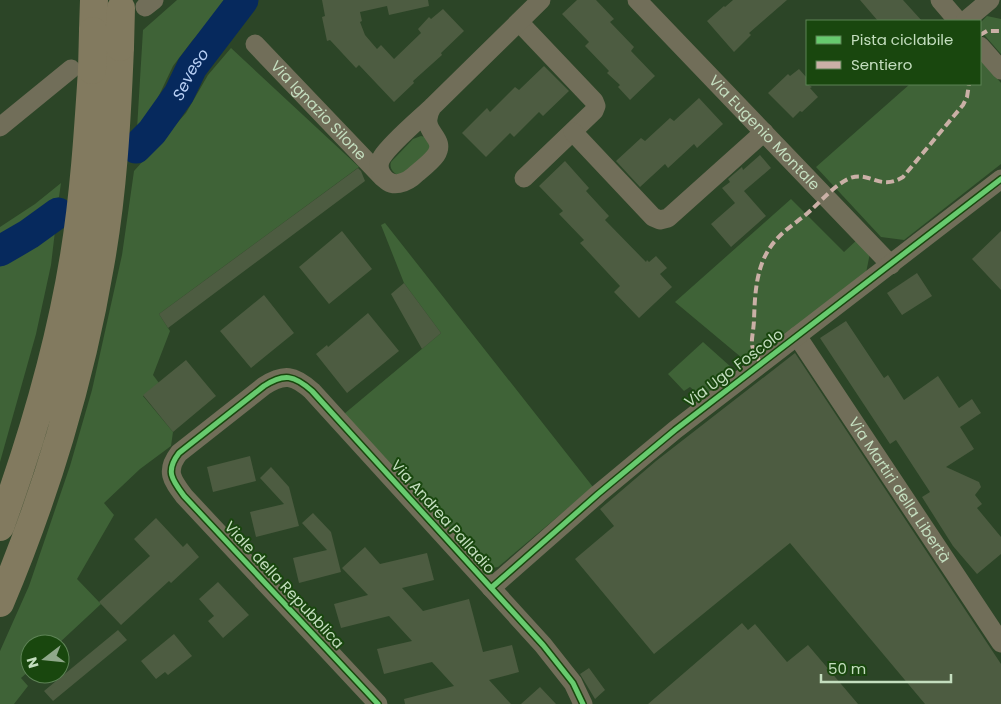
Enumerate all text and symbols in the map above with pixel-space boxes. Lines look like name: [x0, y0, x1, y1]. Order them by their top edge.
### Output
legend: [806, 20, 981, 85]
text: Pista ciclabile: [851, 29, 953, 50]
water label: Seveso: [167, 43, 214, 106]
text: Sentiero: [851, 54, 912, 75]
street label: Via Ignazio Silone: [266, 56, 372, 165]
street label: Via Eugenio Montale: [704, 70, 825, 195]
street label: Via Ugo Foscolo: [680, 323, 787, 412]
street label: Via Martiri della Libertà: [844, 413, 956, 567]
street label: Via Andrea Palladio: [387, 455, 500, 578]
street label: Viale della Repubblica: [220, 516, 349, 653]
north arrow: [20, 634, 70, 684]
scale bar: [821, 652, 951, 684]
text: N: [21, 655, 44, 670]
text: 50 m: [828, 658, 866, 679]

